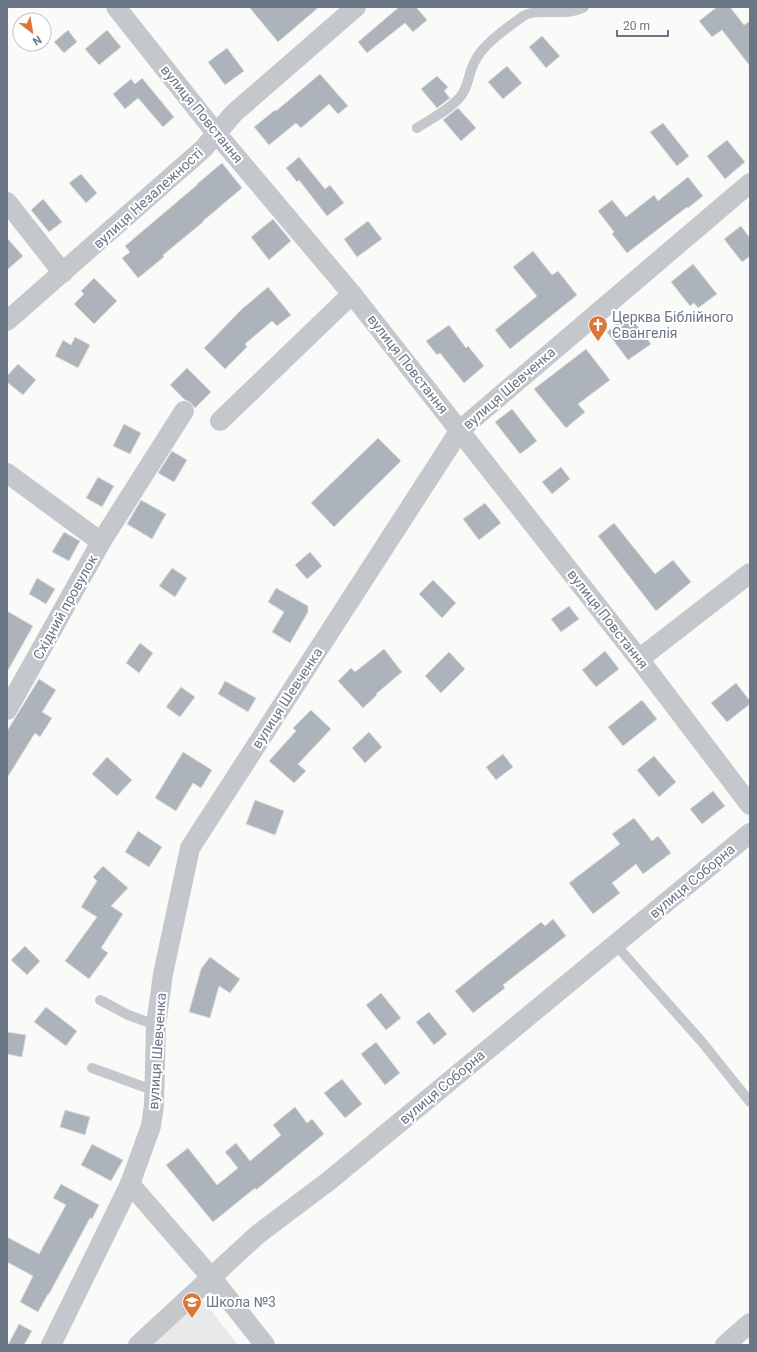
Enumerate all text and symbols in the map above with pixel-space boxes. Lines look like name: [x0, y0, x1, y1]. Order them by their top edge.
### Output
north arrow: [12, 12, 52, 52]
scale bar: [617, 12, 668, 38]
text: 20 m: [623, 19, 650, 33]
text: N: [30, 33, 44, 48]
street label: вулиця Повстання: [158, 62, 246, 166]
street label: вулиця Незалежності: [90, 145, 206, 251]
place label: Церква Біблійного Євангелія: [612, 309, 734, 341]
street label: вулиця Повстання: [364, 311, 452, 417]
church icon: Церква Біблійного Євангелія: [587, 314, 609, 342]
street label: вулиця Шевченка: [460, 344, 558, 432]
street label: Східний провулок: [30, 551, 101, 662]
street label: вулиця Повстання: [564, 566, 652, 672]
street label: вулиця Шевченка: [248, 645, 326, 751]
street label: вулиця Соборна: [646, 841, 738, 921]
street label: вулиця Шевченка: [145, 992, 169, 1110]
street label: вулиця Соборна: [396, 1047, 488, 1127]
school or university icon: Школа №3: [181, 1291, 203, 1319]
place label: Школа №3: [206, 1294, 276, 1310]

